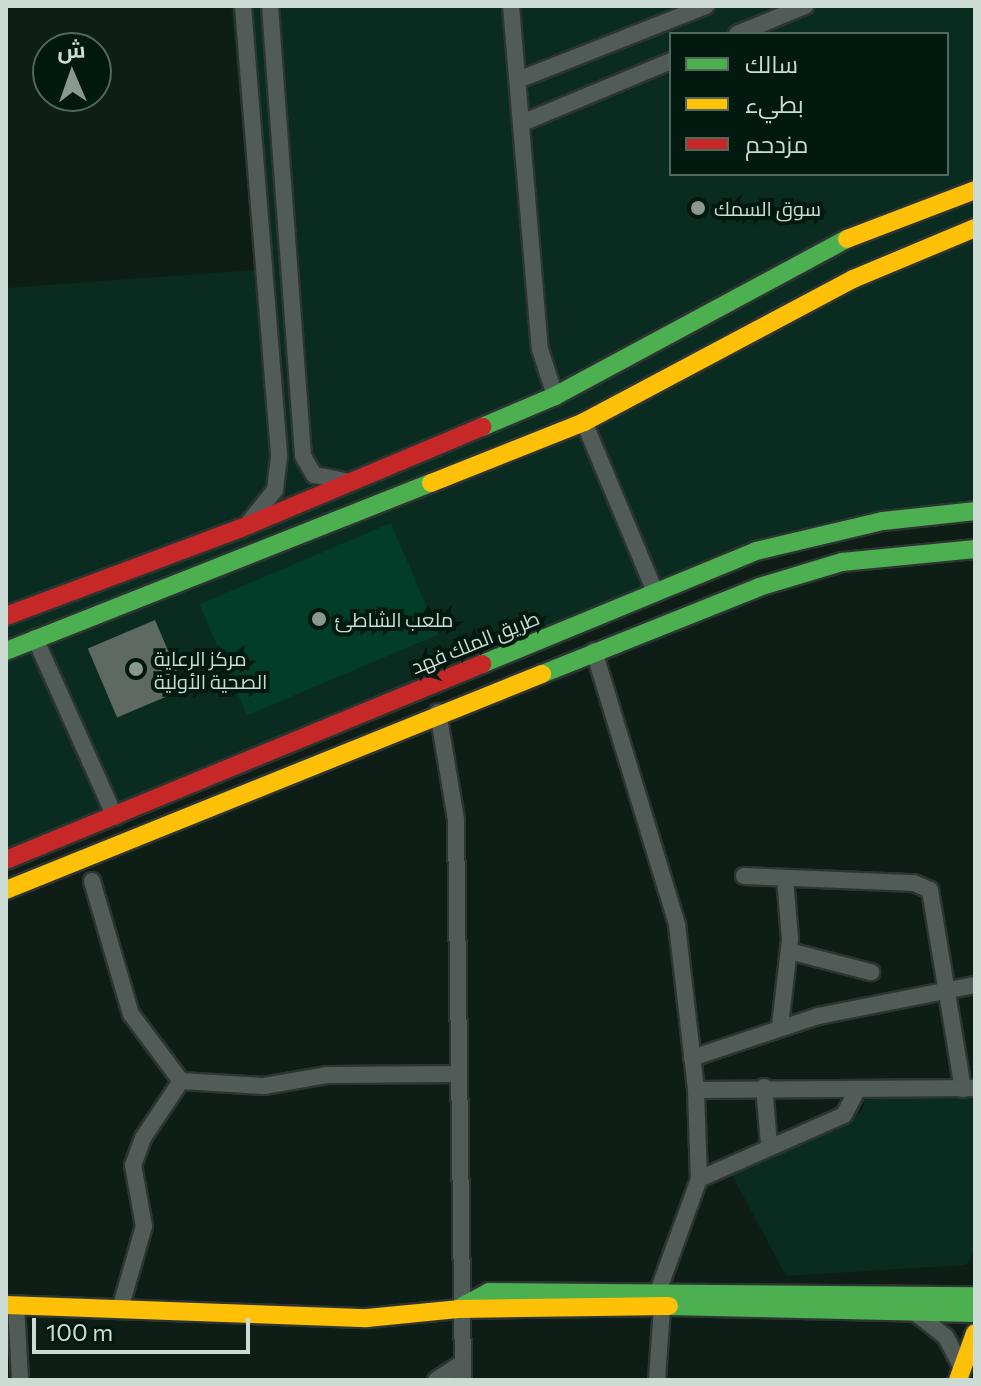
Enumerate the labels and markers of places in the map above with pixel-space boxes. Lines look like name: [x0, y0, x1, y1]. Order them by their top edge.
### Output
place label: سوق السمك: [714, 196, 821, 220]
marker: سوق السمك: [689, 199, 707, 217]
place label: ملعب الشاطئ: [335, 607, 453, 631]
marker: ملعب الشاطئ: [310, 610, 328, 628]
place label: مركز الرعاية الصحية الأولية: [154, 646, 267, 693]
marker: مركز الرعاية الصحية الأولية: [125, 658, 147, 680]

